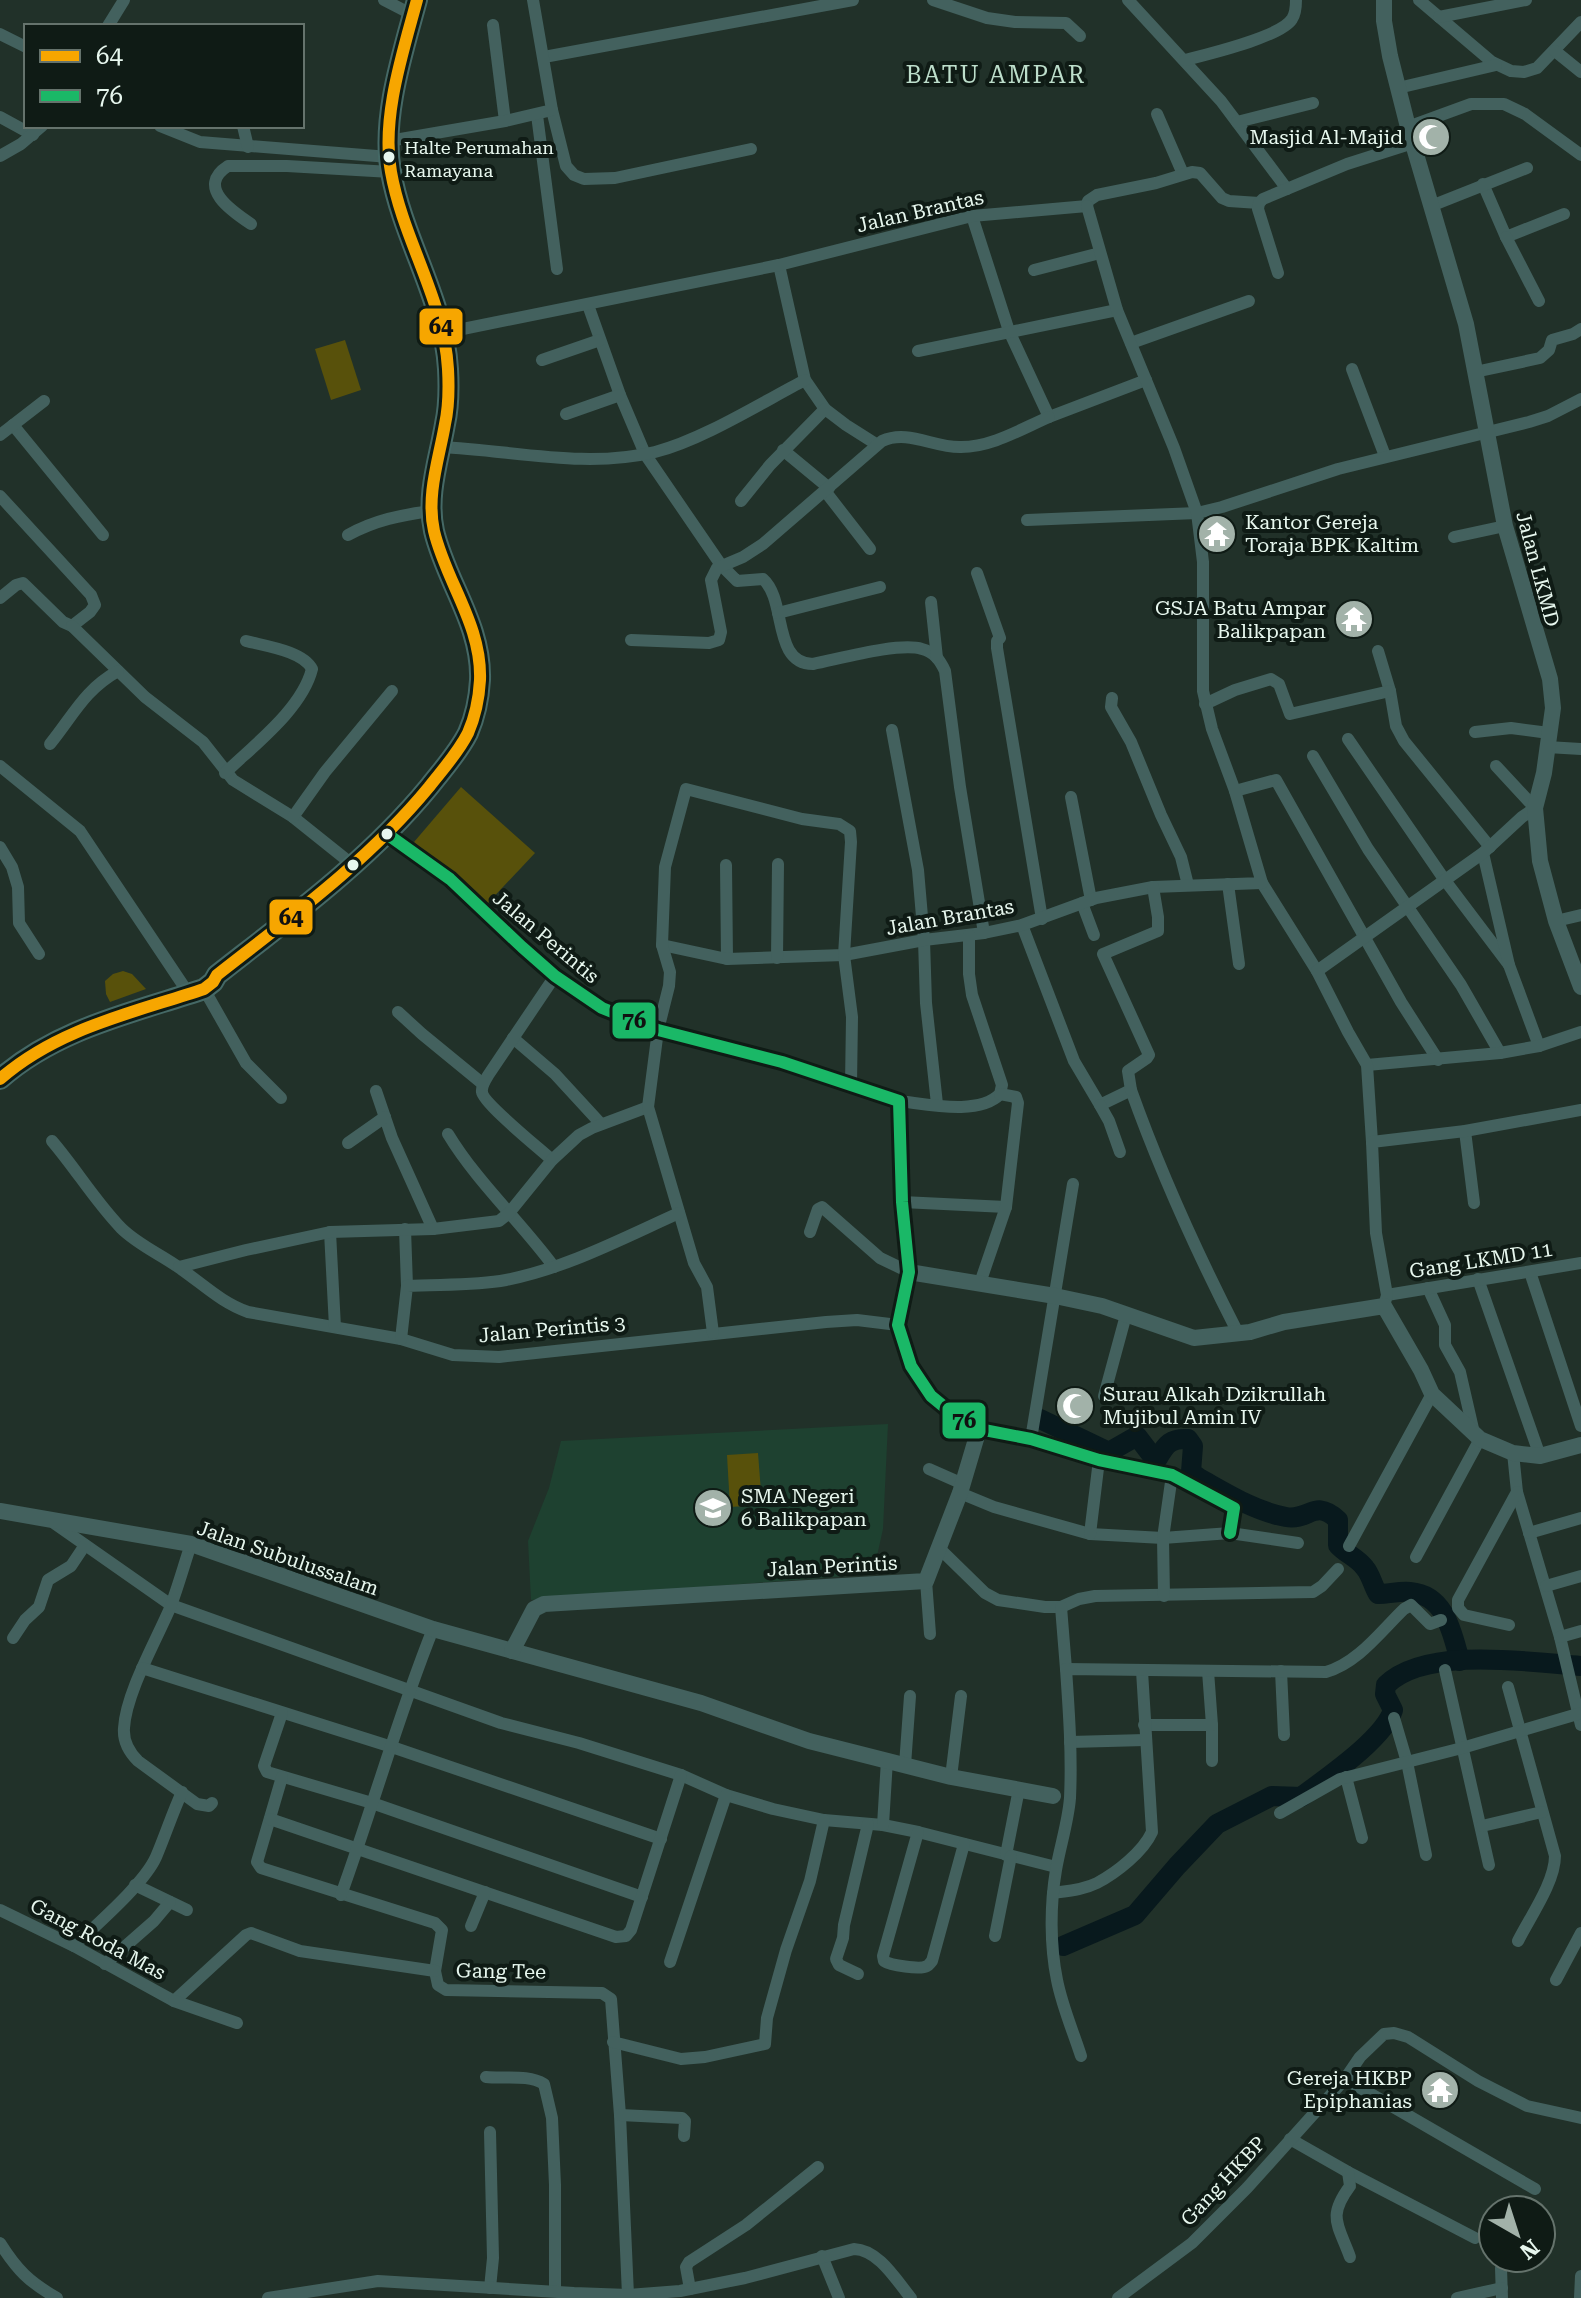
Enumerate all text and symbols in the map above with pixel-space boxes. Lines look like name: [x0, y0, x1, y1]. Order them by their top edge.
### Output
legend: [24, 24, 304, 128]
text: 64: [96, 42, 123, 70]
district label: BATU AMPAR: [906, 61, 1086, 89]
text: 76: [96, 82, 123, 110]
mosque icon: Masjid Al-Majid: [1410, 116, 1452, 158]
place label: Masjid Al-Majid: [1249, 125, 1403, 149]
place label: Halte Perumahan Ramayana: [404, 137, 554, 181]
marker: Halte Perumahan Ramayana: [381, 149, 397, 165]
street label: Jalan Brantas: [854, 185, 986, 237]
line badge: 64: [418, 307, 464, 346]
text: 64: [429, 314, 454, 339]
street label: Jalan LKMD: [1511, 509, 1565, 629]
place label: Kantor Gereja Toraja BPK Kaltim: [1245, 510, 1419, 557]
temple icon: Kantor Gereja Toraja BPK Kaltim: [1196, 513, 1238, 555]
place label: GSJA Batu Ampar Balikpapan: [1155, 596, 1326, 643]
temple icon: GSJA Batu Ampar Balikpapan: [1333, 598, 1375, 640]
unlabelled marker: [379, 826, 395, 842]
unlabelled marker: [345, 857, 361, 873]
street label: Jalan Perintis: [488, 886, 604, 988]
street label: Jalan Brantas: [884, 894, 1016, 940]
line badge: 64: [268, 898, 314, 936]
text: 64: [279, 905, 304, 930]
line badge: 76: [611, 1001, 657, 1040]
text: 76: [622, 1008, 646, 1033]
street label: Gang LKMD 11: [1408, 1237, 1554, 1283]
street label: Jalan Perintis 3: [478, 1311, 626, 1347]
place label: Surau Alkah Dzikrullah Mujibul Amin IV: [1103, 1382, 1326, 1429]
mosque icon: Surau Alkah Dzikrullah Mujibul Amin IV: [1054, 1385, 1096, 1427]
line badge: 76: [941, 1401, 987, 1440]
text: 76: [952, 1408, 976, 1433]
place label: SMA Negeri 6 Balikpapan: [741, 1484, 867, 1531]
school or university icon: SMA Negeri 6 Balikpapan: [692, 1487, 734, 1529]
street label: Jalan Subulussalam: [194, 1516, 382, 1600]
street label: Jalan Perintis: [766, 1551, 898, 1581]
street label: Gang Roda Mas: [26, 1893, 170, 1985]
street label: Gang Tee: [456, 1958, 546, 1984]
place label: Gereja HKBP Epiphanias: [1287, 2066, 1412, 2113]
temple icon: Gereja HKBP Epiphanias: [1419, 2069, 1461, 2111]
street label: Gang HKBP: [1176, 2131, 1271, 2231]
north arrow: [1477, 2194, 1557, 2274]
text: N: [1515, 2234, 1544, 2264]

